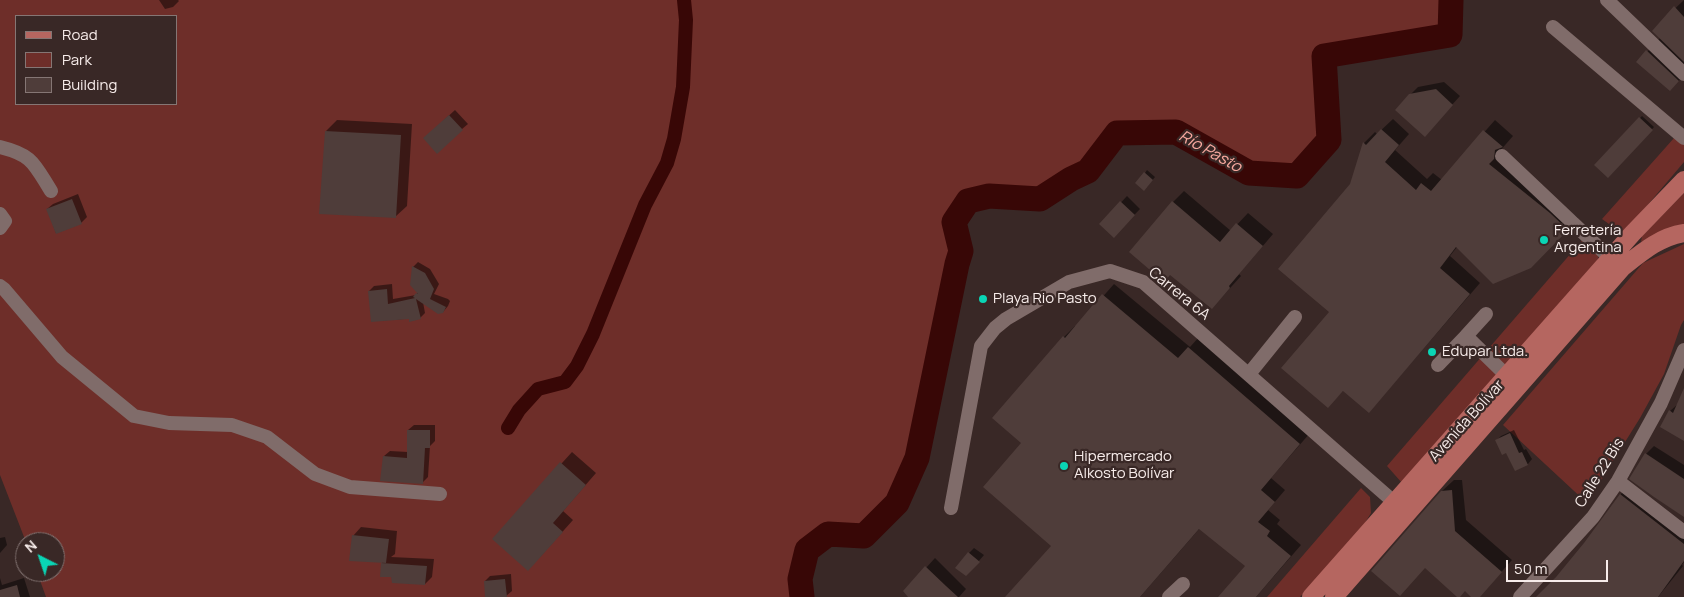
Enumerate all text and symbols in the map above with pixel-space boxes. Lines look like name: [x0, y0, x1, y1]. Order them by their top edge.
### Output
legend: [15, 15, 178, 105]
text: Road: [62, 24, 98, 45]
text: Park: [62, 49, 92, 70]
text: Building: [62, 74, 117, 95]
water label: Río Pasto: [1175, 127, 1245, 177]
place label: Ferretería Argentina: [1554, 222, 1622, 257]
marker: Ferretería Argentina: [1538, 234, 1550, 246]
street label: Carrera 6A: [1145, 264, 1213, 324]
place label: Playa Rio Pasto: [993, 290, 1097, 308]
marker: Playa Rio Pasto: [977, 293, 989, 305]
place label: Edupar Ltda.: [1442, 343, 1528, 361]
marker: Edupar Ltda.: [1426, 346, 1438, 358]
street label: Avenida Bolívar: [1426, 377, 1508, 465]
street label: Calle 22 Bis: [1572, 435, 1628, 511]
place label: Hipermercado Alkosto Bolívar: [1074, 448, 1175, 483]
marker: Hipermercado Alkosto Bolívar: [1058, 460, 1070, 472]
north arrow: [15, 532, 65, 582]
text: N: [20, 536, 41, 557]
scale bar: [1509, 550, 1612, 582]
text: 50 m: [1514, 558, 1548, 579]

